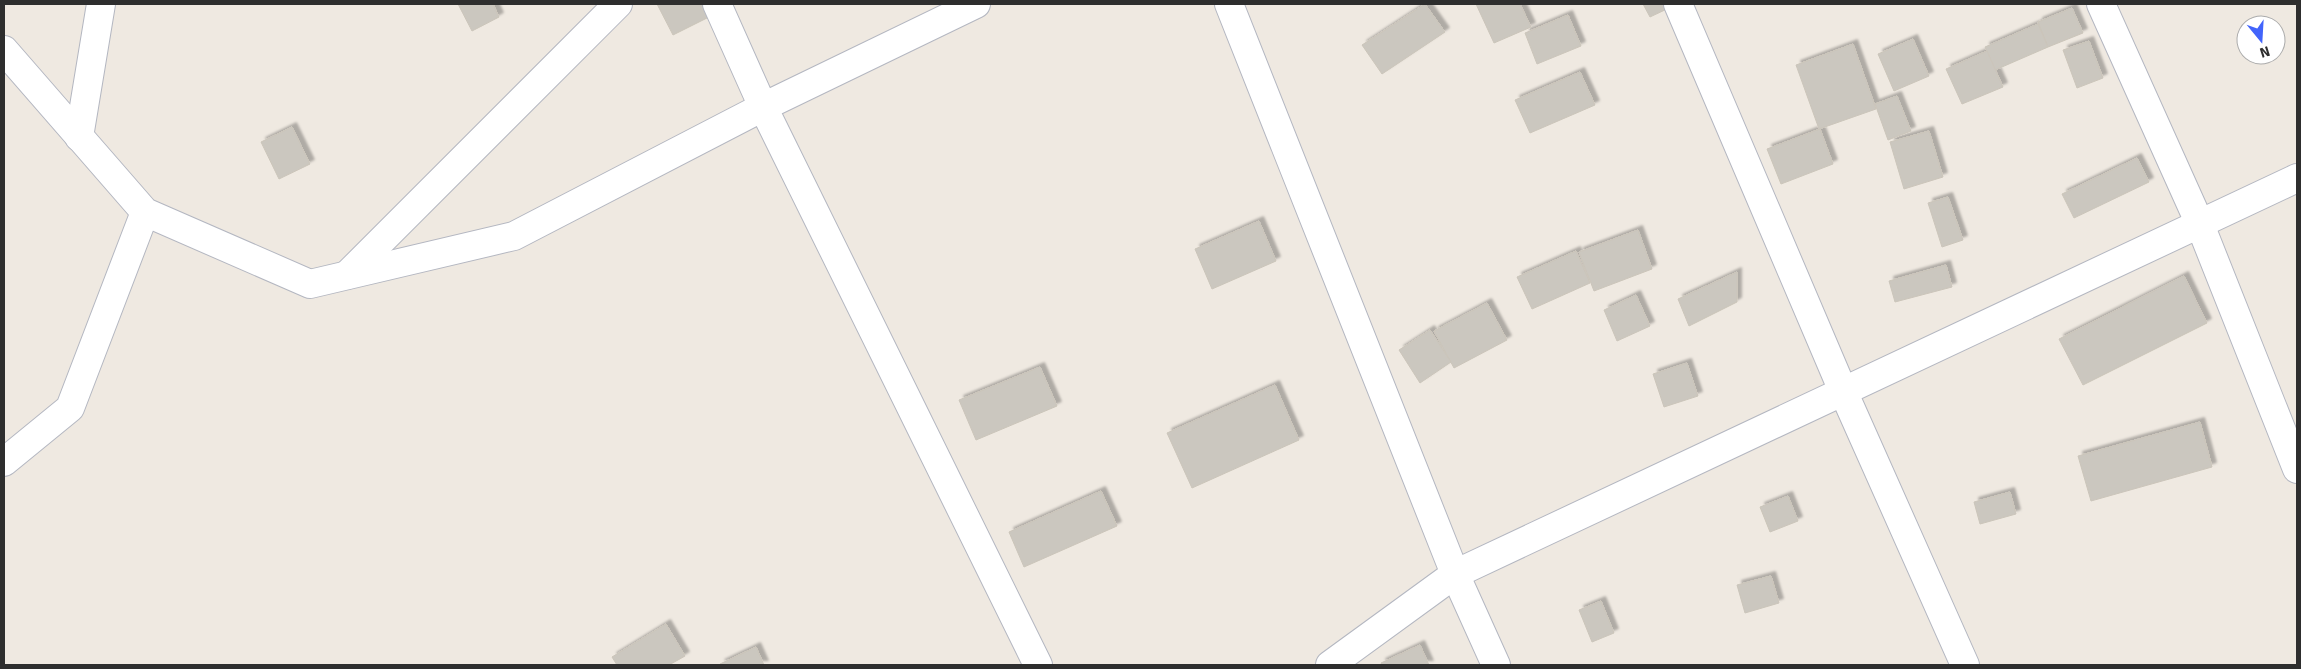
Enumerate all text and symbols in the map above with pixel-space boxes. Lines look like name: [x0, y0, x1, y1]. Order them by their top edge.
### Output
north arrow: [2236, 15, 2286, 65]
text: N: [2258, 42, 2272, 61]

